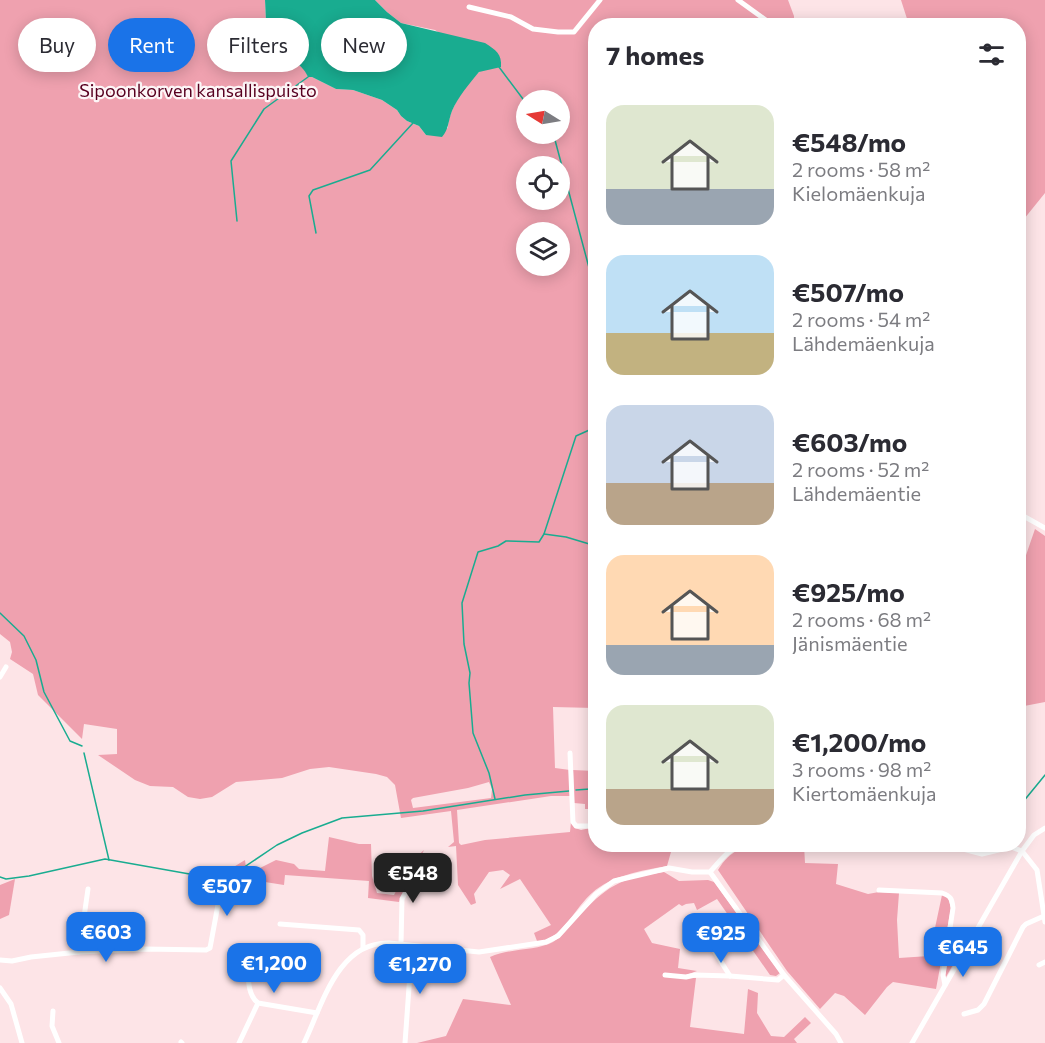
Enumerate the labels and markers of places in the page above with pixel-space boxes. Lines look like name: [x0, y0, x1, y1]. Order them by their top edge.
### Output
pin: €548: [377, 853, 449, 904]
pin: €507: [191, 866, 263, 917]
pin: €603: [70, 912, 142, 963]
pin: €925: [685, 913, 757, 964]
pin: €645: [927, 927, 999, 978]
pin: €1,200: [225, 943, 323, 994]
pin: €1,270: [371, 944, 469, 995]

